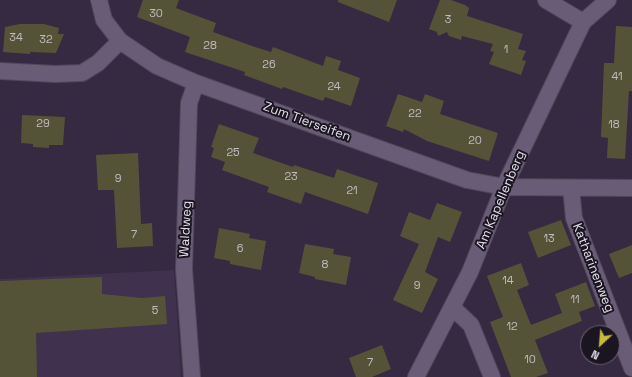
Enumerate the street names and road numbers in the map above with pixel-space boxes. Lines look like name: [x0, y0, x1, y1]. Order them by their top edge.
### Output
street label: Zum Tierseifen: [261, 99, 353, 145]
street label: Am Kapellenberg: [473, 148, 529, 252]
street label: Waldweg: [177, 200, 195, 258]
street label: Katharinenweg: [569, 221, 617, 315]

